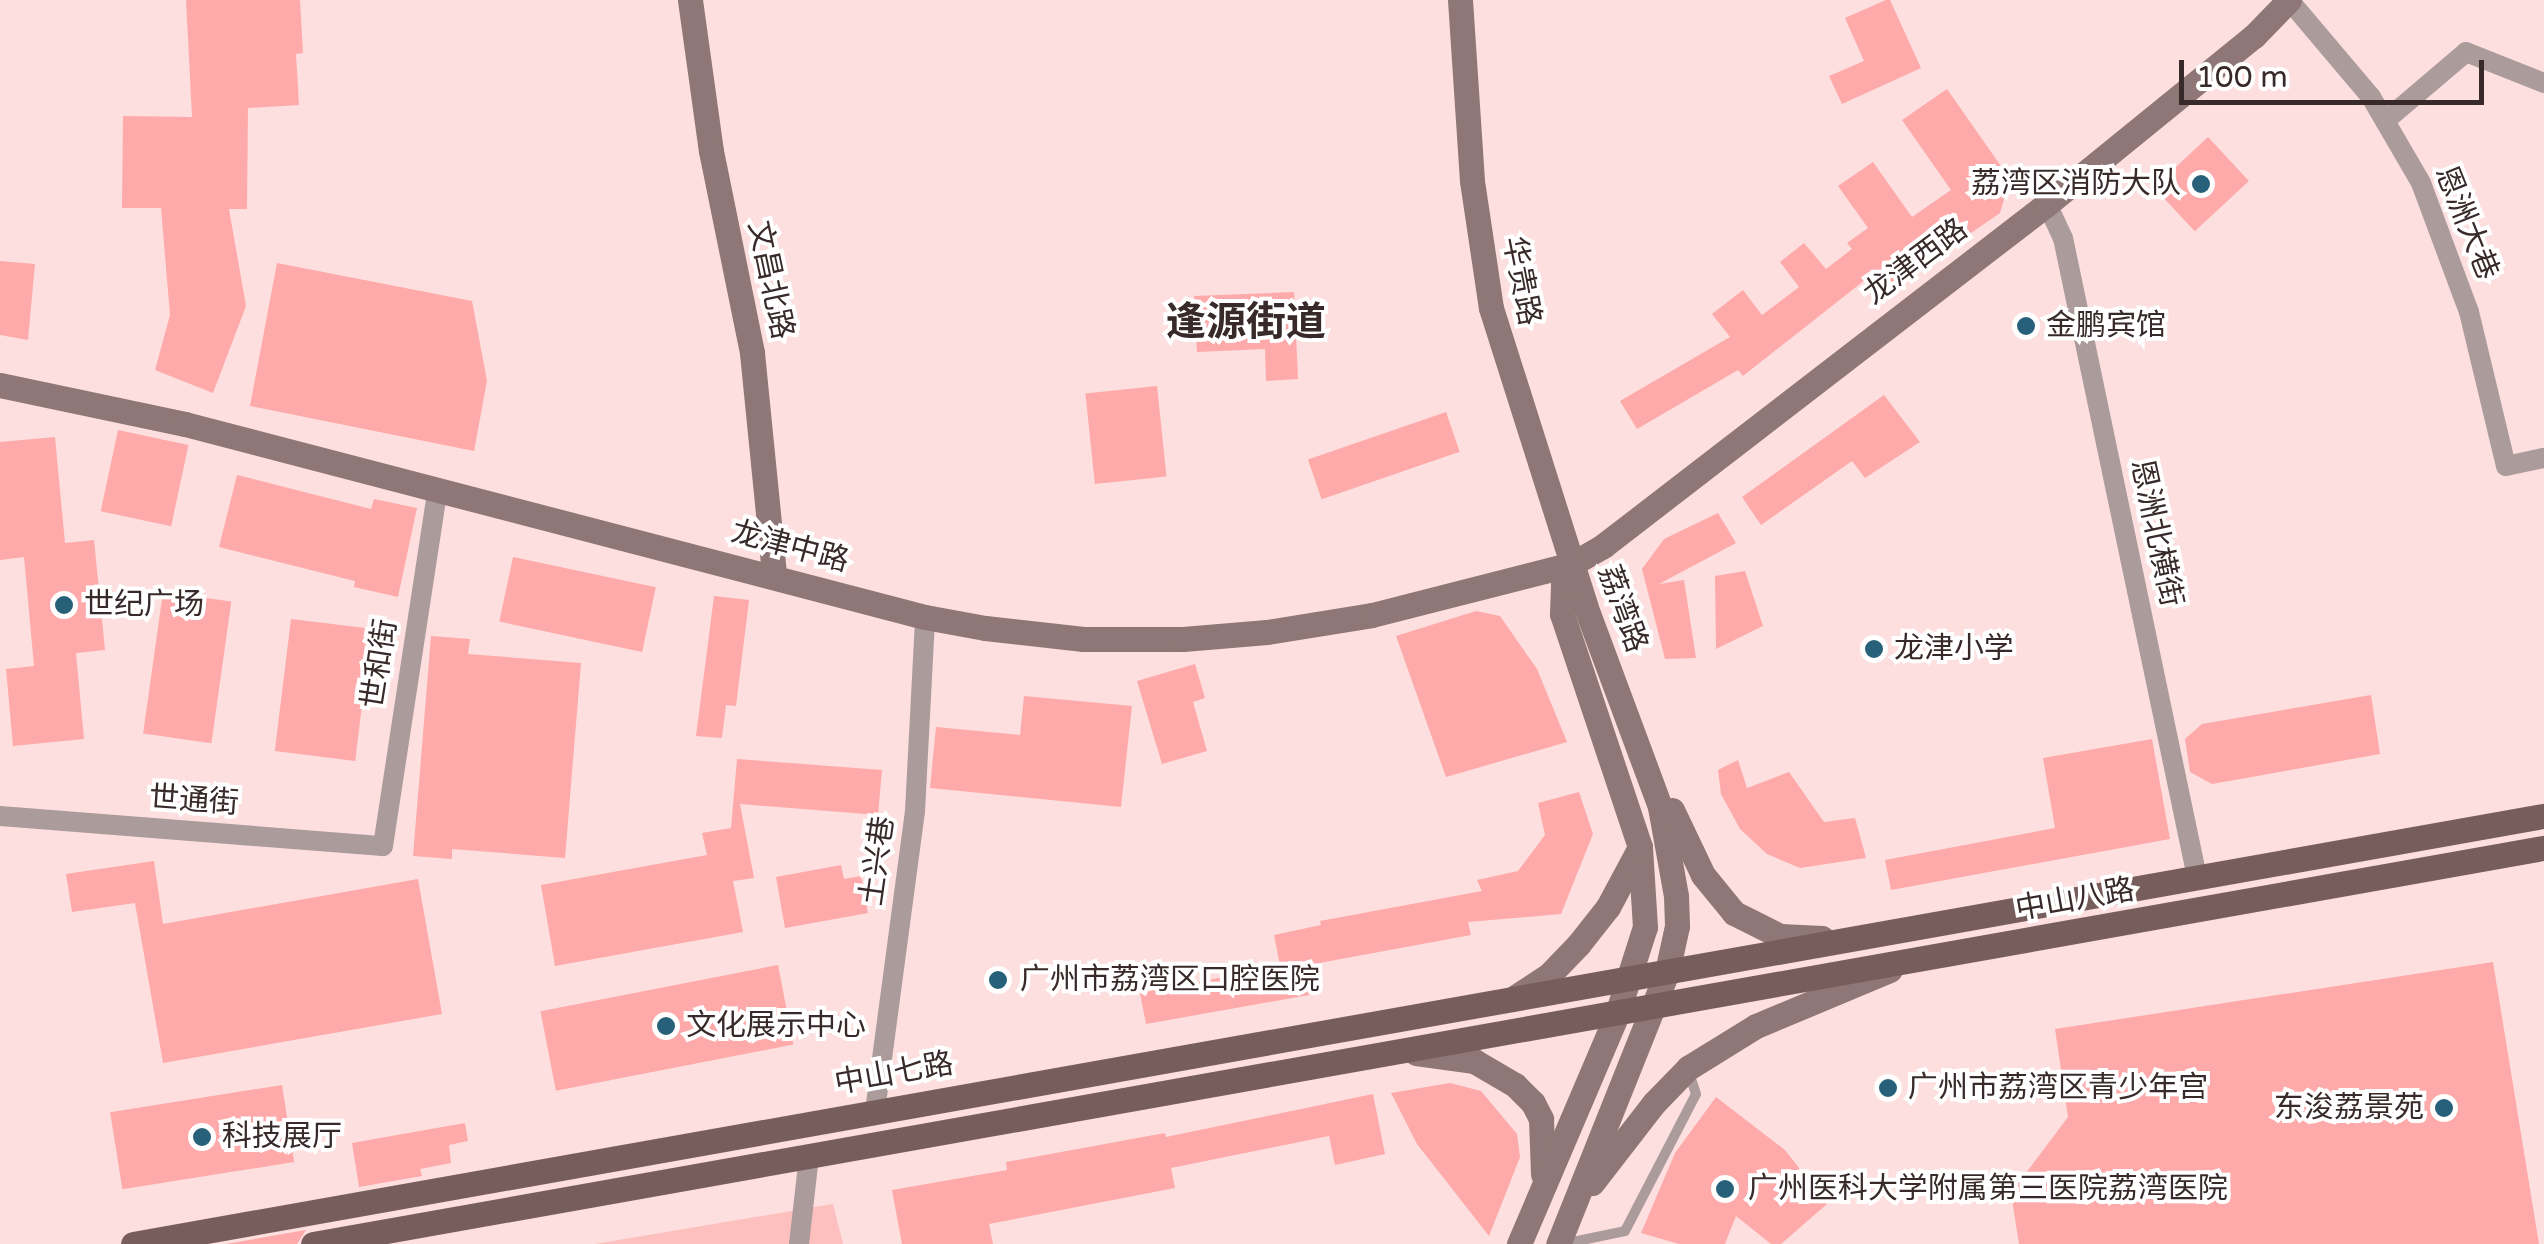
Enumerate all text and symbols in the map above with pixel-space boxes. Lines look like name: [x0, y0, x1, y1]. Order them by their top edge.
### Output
scale bar: [2184, 40, 2489, 102]
text: 100 m: [2196, 59, 2288, 96]
street label: 恩洲大巷: [2427, 161, 2505, 285]
place label: 荔湾区消防大队: [1971, 166, 2181, 202]
marker: 荔湾区消防大队: [2190, 173, 2212, 195]
street label: 龙津西路: [1857, 212, 1975, 312]
street label: 文昌北路: [740, 218, 800, 342]
street label: 华贵路: [1495, 233, 1547, 329]
district label: 逢源街道: [1166, 298, 1326, 346]
place label: 金鹏宾馆: [2046, 308, 2166, 344]
marker: 金鹏宾馆: [2015, 315, 2037, 337]
street label: 恩洲北横街: [2123, 456, 2189, 610]
street label: 龙津中路: [727, 514, 853, 580]
street label: 荔湾路: [1590, 561, 1654, 657]
place label: 世纪广场: [84, 587, 204, 623]
marker: 世纪广场: [53, 594, 75, 616]
street label: 世和街: [355, 617, 405, 711]
place label: 龙津小学: [1894, 631, 2014, 667]
marker: 龙津小学: [1863, 638, 1885, 660]
street label: 世通街: [148, 780, 240, 822]
street label: 土兴巷: [854, 814, 902, 908]
street label: 中山八路: [2013, 872, 2137, 928]
place label: 广州市荔湾区口腔医院: [1020, 962, 1320, 998]
marker: 广州市荔湾区口腔医院: [985, 967, 1011, 993]
place label: 文化展示中心: [686, 1008, 866, 1044]
marker: 文化展示中心: [655, 1015, 677, 1037]
street label: 中山七路: [832, 1046, 956, 1102]
place label: 广州市荔湾区青少年宫: [1908, 1070, 2208, 1106]
marker: 广州市荔湾区青少年宫: [1877, 1077, 1899, 1099]
place label: 东浚荔景苑: [2274, 1090, 2424, 1126]
marker: 东浚荔景苑: [2433, 1097, 2455, 1119]
place label: 科技展厅: [222, 1119, 342, 1155]
marker: 科技展厅: [191, 1126, 213, 1148]
place label: 广州医科大学附属第三医院荔湾医院: [1748, 1171, 2228, 1207]
marker: 广州医科大学附属第三医院荔湾医院: [1712, 1176, 1738, 1202]

